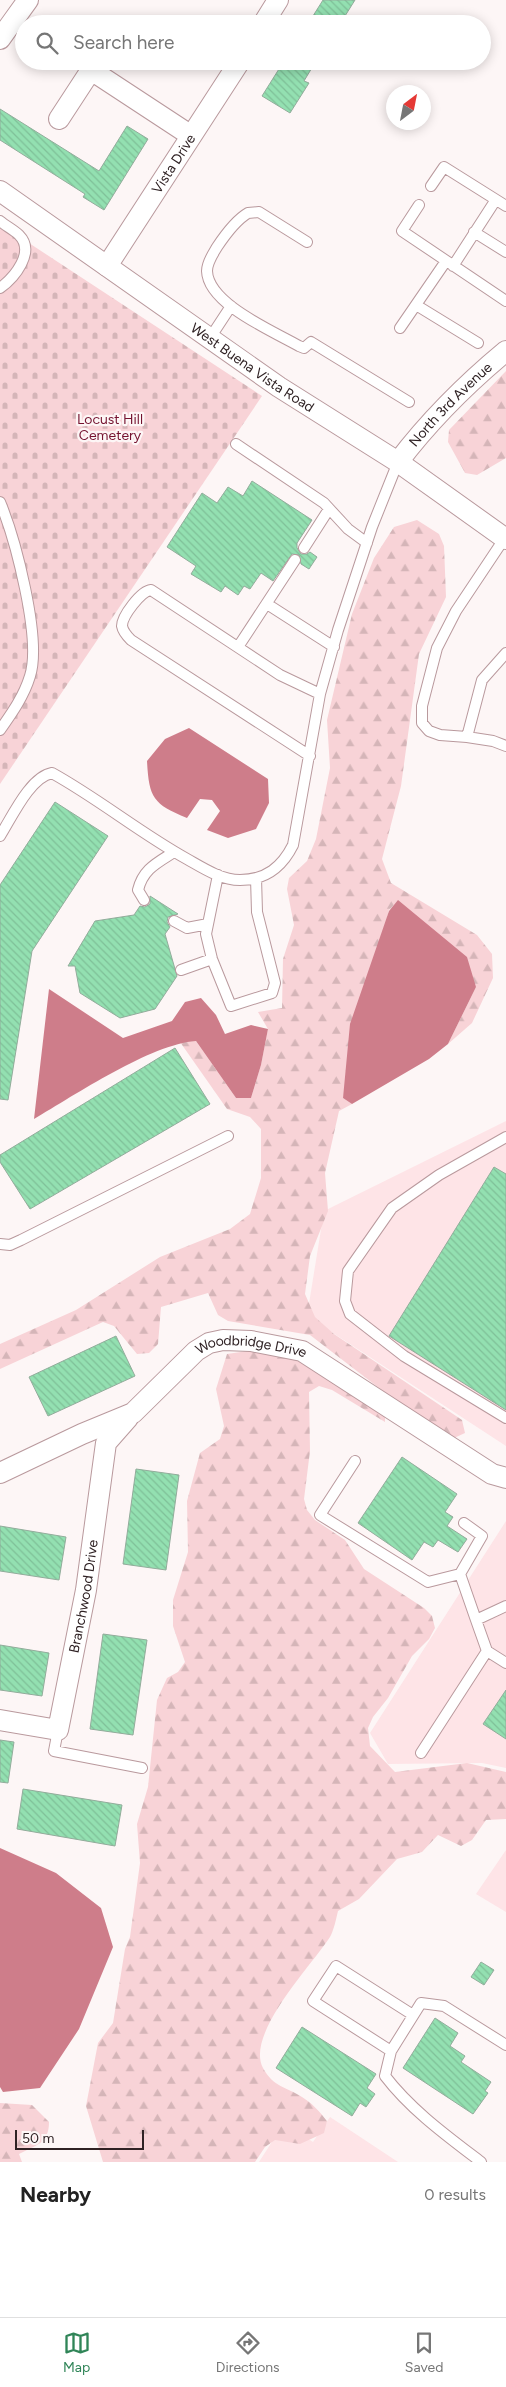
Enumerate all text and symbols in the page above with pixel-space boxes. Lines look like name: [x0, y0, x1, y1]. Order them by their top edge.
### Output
search box: [15, 15, 491, 70]
icon: search: [33, 29, 61, 57]
text: Search here: [73, 31, 175, 54]
north arrow: [386, 85, 431, 130]
street label: Vista Drive: [148, 131, 200, 197]
street label: West Buena Vista Road: [187, 320, 317, 416]
street label: North 3rd Avenue: [406, 359, 496, 450]
park label: Locust Hill Cemetery: [77, 411, 143, 444]
street label: Woodbridge Drive: [193, 1332, 311, 1361]
street label: Branchwood Drive: [66, 1538, 102, 1655]
scale bar: [15, 2127, 144, 2150]
text: 50 m: [22, 2130, 54, 2147]
text: Nearby: [20, 2182, 91, 2207]
text: 0 results: [424, 2185, 486, 2204]
tab: Map: [63, 2329, 91, 2376]
tab: Directions: [216, 2329, 280, 2376]
tab: Saved: [405, 2329, 443, 2376]

